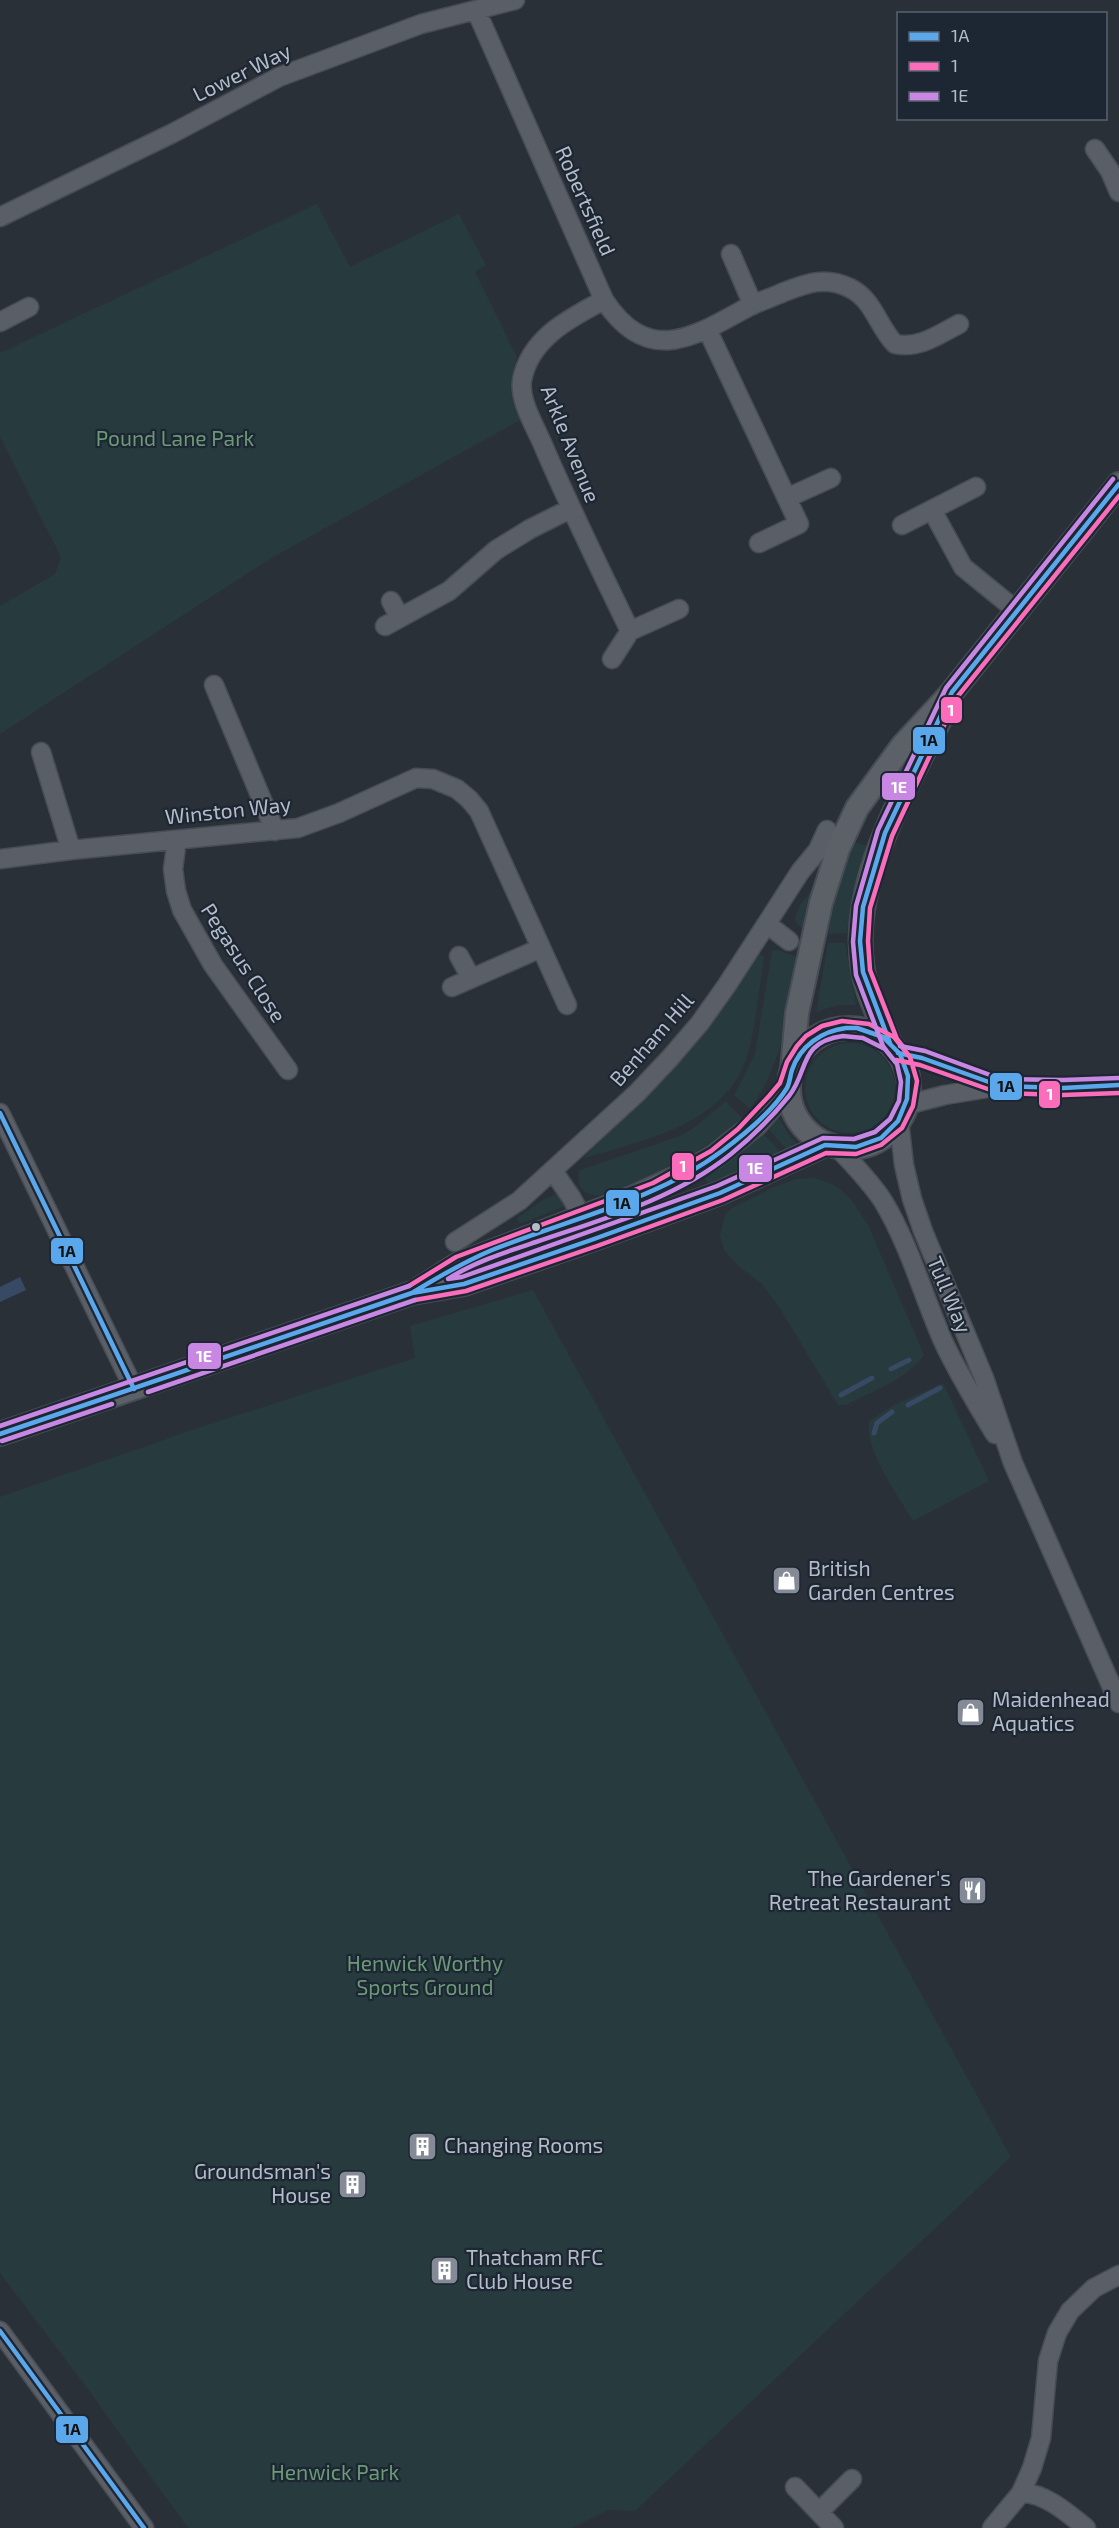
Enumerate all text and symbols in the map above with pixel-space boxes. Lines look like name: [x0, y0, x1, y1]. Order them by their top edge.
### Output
legend: [897, 12, 1107, 120]
text: 1A: [951, 24, 970, 46]
street label: Lower Way: [188, 37, 294, 106]
text: 1: [951, 54, 958, 76]
text: 1E: [951, 84, 968, 106]
street label: Robertsfield: [551, 142, 622, 259]
street label: Arkle Avenue: [537, 381, 606, 506]
park label: Pound Lane Park: [96, 425, 255, 450]
line badge: 1: [940, 696, 963, 724]
text: 1: [948, 700, 954, 719]
line badge: 1A: [912, 726, 946, 755]
text: 1A: [920, 730, 938, 749]
line badge: 1E: [881, 772, 916, 801]
text: 1E: [891, 777, 907, 796]
street label: Winston Way: [163, 790, 292, 829]
street label: Pegasus Close: [197, 898, 292, 1026]
street label: Benham Hill: [604, 987, 699, 1091]
line badge: 1A: [989, 1072, 1023, 1101]
text: 1A: [997, 1076, 1015, 1095]
line badge: 1: [1038, 1080, 1061, 1109]
text: 1: [1047, 1084, 1053, 1103]
line badge: 1: [671, 1152, 695, 1181]
line badge: 1E: [738, 1154, 773, 1183]
text: 1: [680, 1156, 686, 1175]
text: 1E: [747, 1158, 763, 1177]
line badge: 1A: [605, 1189, 640, 1217]
text: 1A: [613, 1193, 631, 1212]
unlabelled marker: [530, 1221, 542, 1233]
line badge: 1A: [50, 1237, 84, 1265]
text: 1A: [58, 1241, 76, 1260]
street label: Tull Way: [923, 1252, 978, 1337]
line badge: 1E: [187, 1342, 222, 1370]
text: 1E: [196, 1346, 212, 1365]
place label: British Garden Centres: [808, 1555, 955, 1604]
shop icon: British Garden Centres: [771, 1565, 803, 1597]
place label: Maidenhead Aquatics: [992, 1686, 1110, 1735]
shop icon: Maidenhead Aquatics: [955, 1696, 987, 1728]
place label: The Gardener's Retreat Restaurant: [769, 1865, 951, 1914]
restaurant icon: The Gardener's Retreat Restaurant: [956, 1875, 988, 1907]
park label: Henwick Worthy Sports Ground: [347, 1950, 503, 1999]
building icon: Changing Rooms: [407, 2130, 439, 2162]
place label: Changing Rooms: [444, 2132, 603, 2157]
place label: Groundsman's House: [194, 2158, 331, 2207]
building icon: Groundsman's House: [336, 2168, 368, 2200]
place label: Thatcham RFC Club House: [466, 2244, 603, 2293]
building icon: Thatcham RFC Club House: [429, 2254, 461, 2286]
line badge: 1A: [55, 2415, 89, 2444]
text: 1A: [63, 2419, 81, 2438]
park label: Henwick Park: [271, 2459, 400, 2484]

